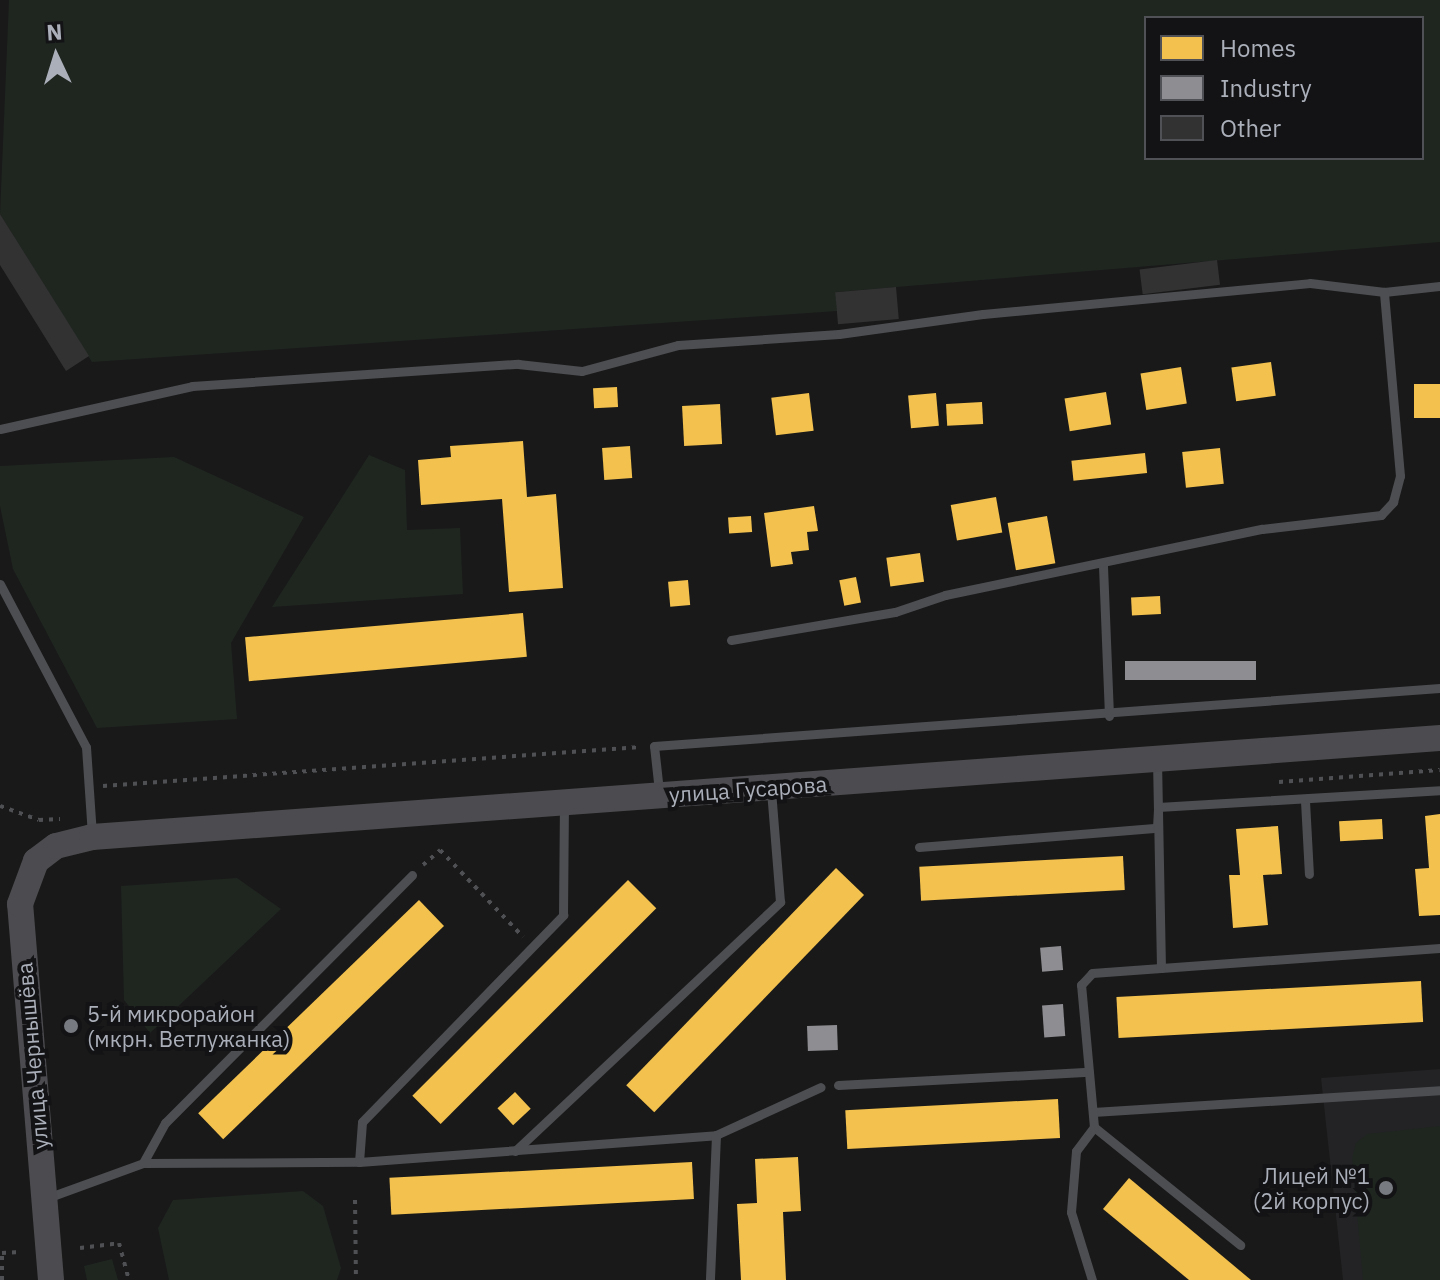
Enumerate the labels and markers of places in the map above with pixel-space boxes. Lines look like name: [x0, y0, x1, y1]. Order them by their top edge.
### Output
place label: 5-й микрорайон (мкрн. Ветлужанка): [87, 1000, 290, 1052]
marker: 5-й микрорайон (мкрн. Ветлужанка): [62, 1017, 80, 1035]
place label: Лицей №1 (2й корпус): [1253, 1162, 1370, 1214]
marker: Лицей №1 (2й корпус): [1377, 1179, 1395, 1197]

